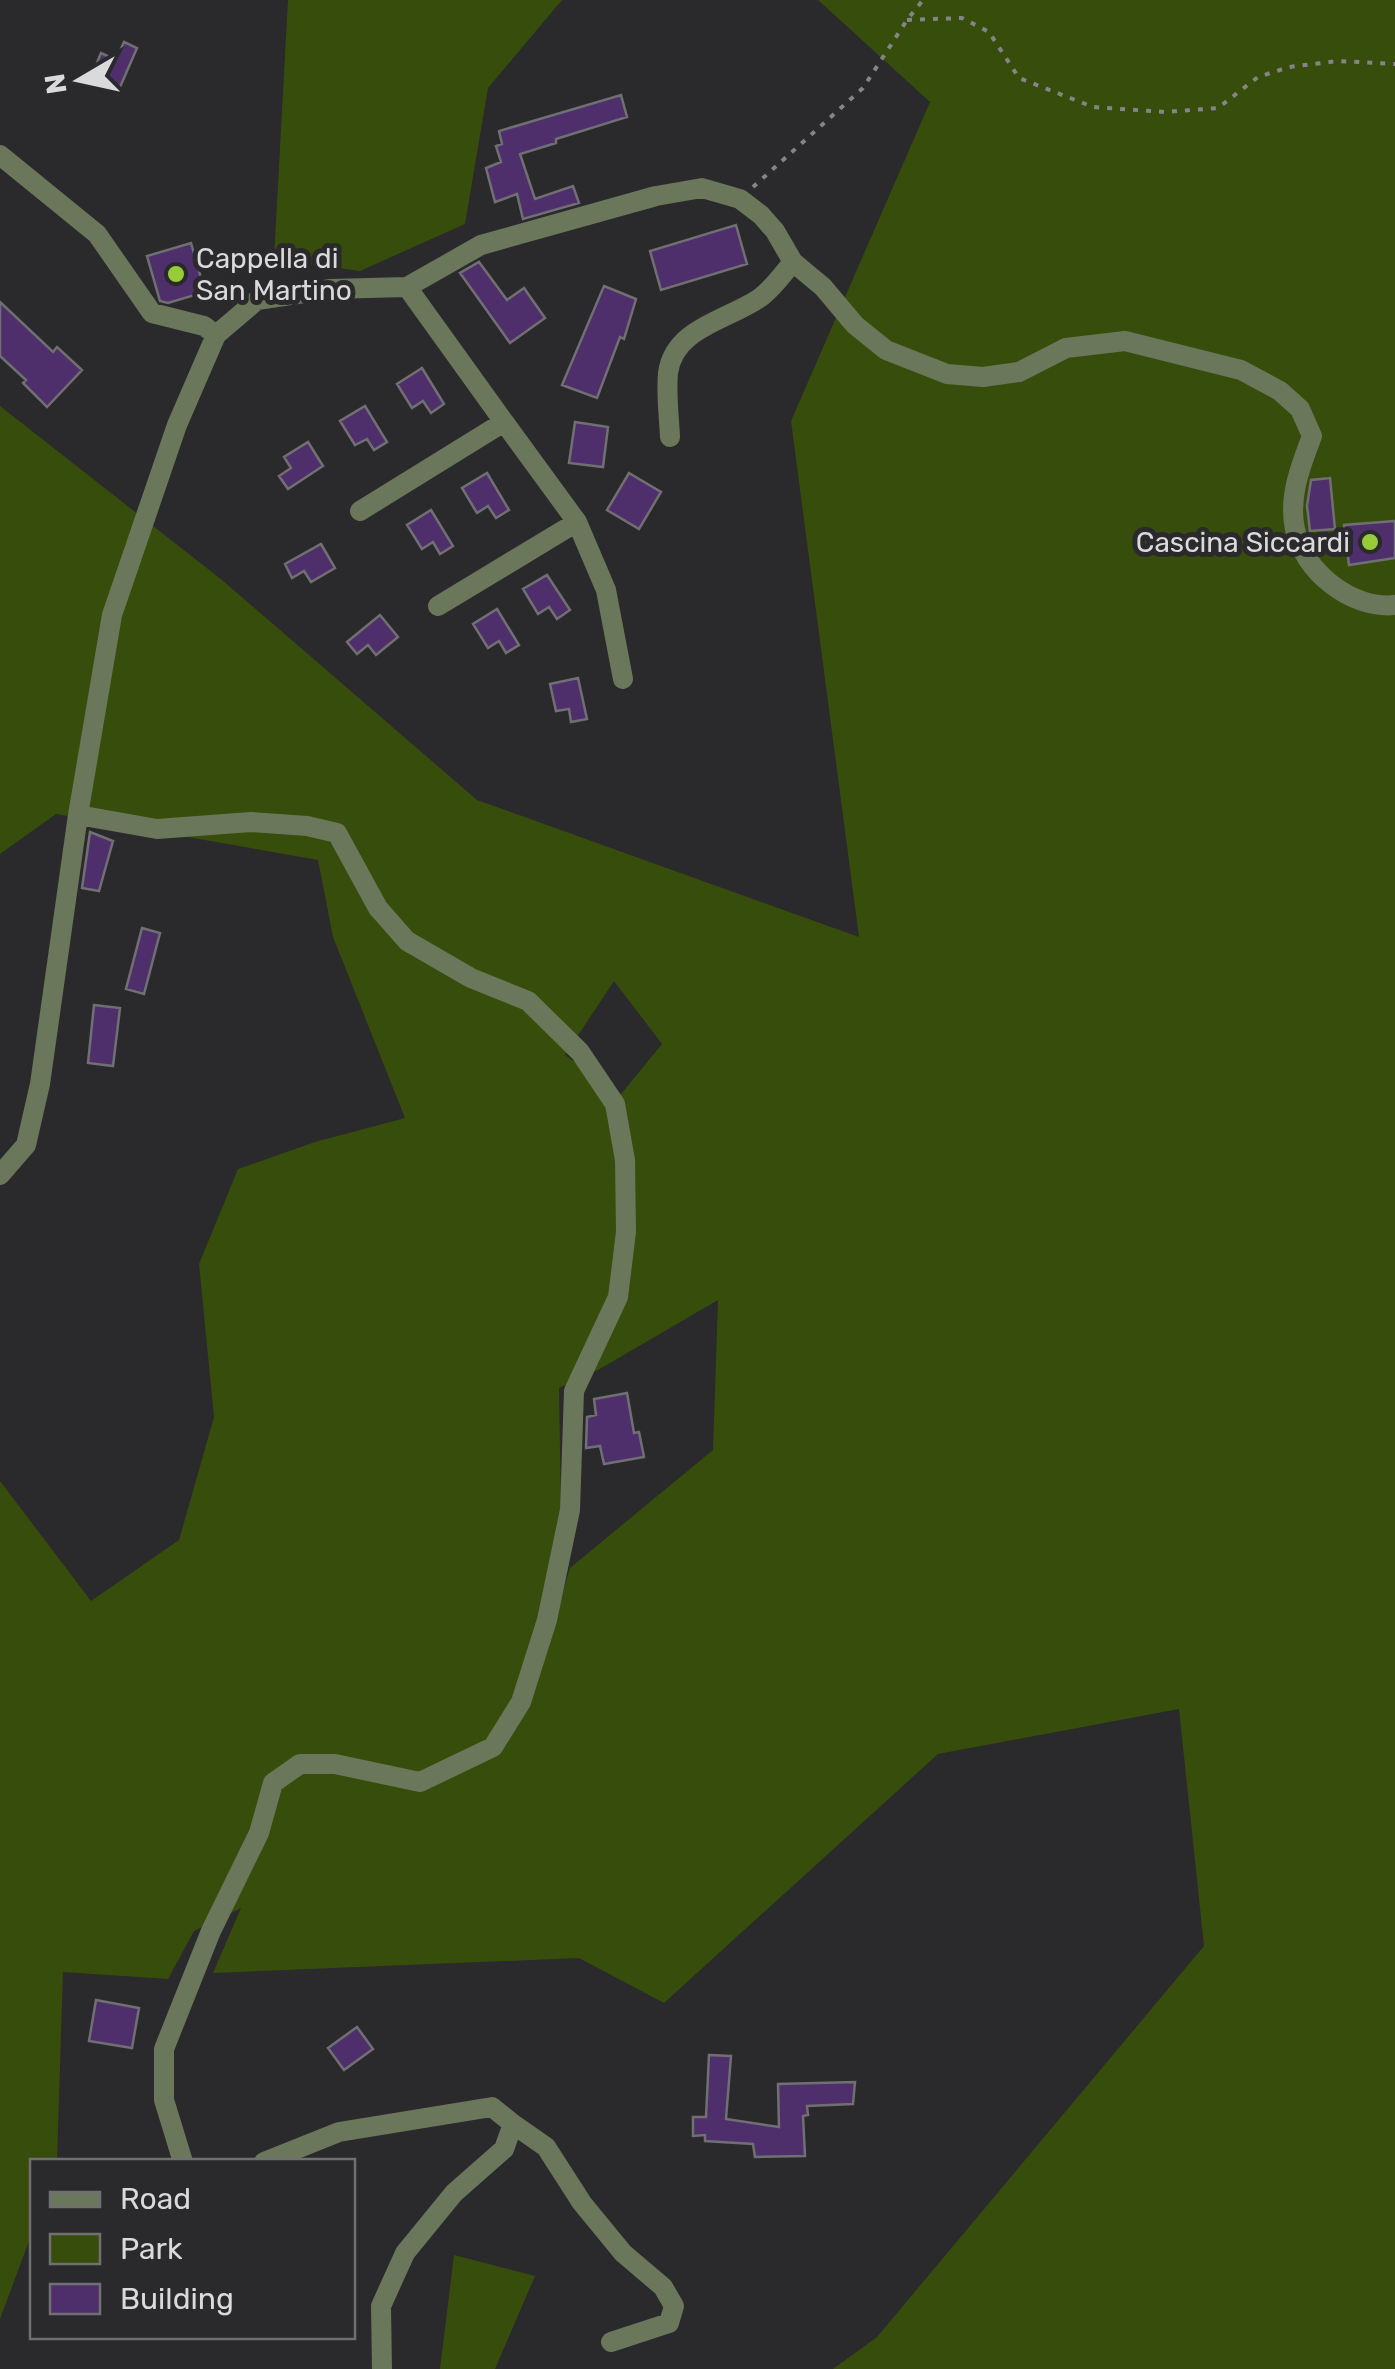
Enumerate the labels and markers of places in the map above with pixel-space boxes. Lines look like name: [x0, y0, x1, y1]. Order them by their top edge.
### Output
place label: Cappella di San Martino: [196, 242, 352, 307]
marker: Cappella di San Martino: [165, 263, 187, 285]
place label: Cascina Siccardi: [1136, 526, 1350, 559]
marker: Cascina Siccardi: [1359, 531, 1381, 553]

